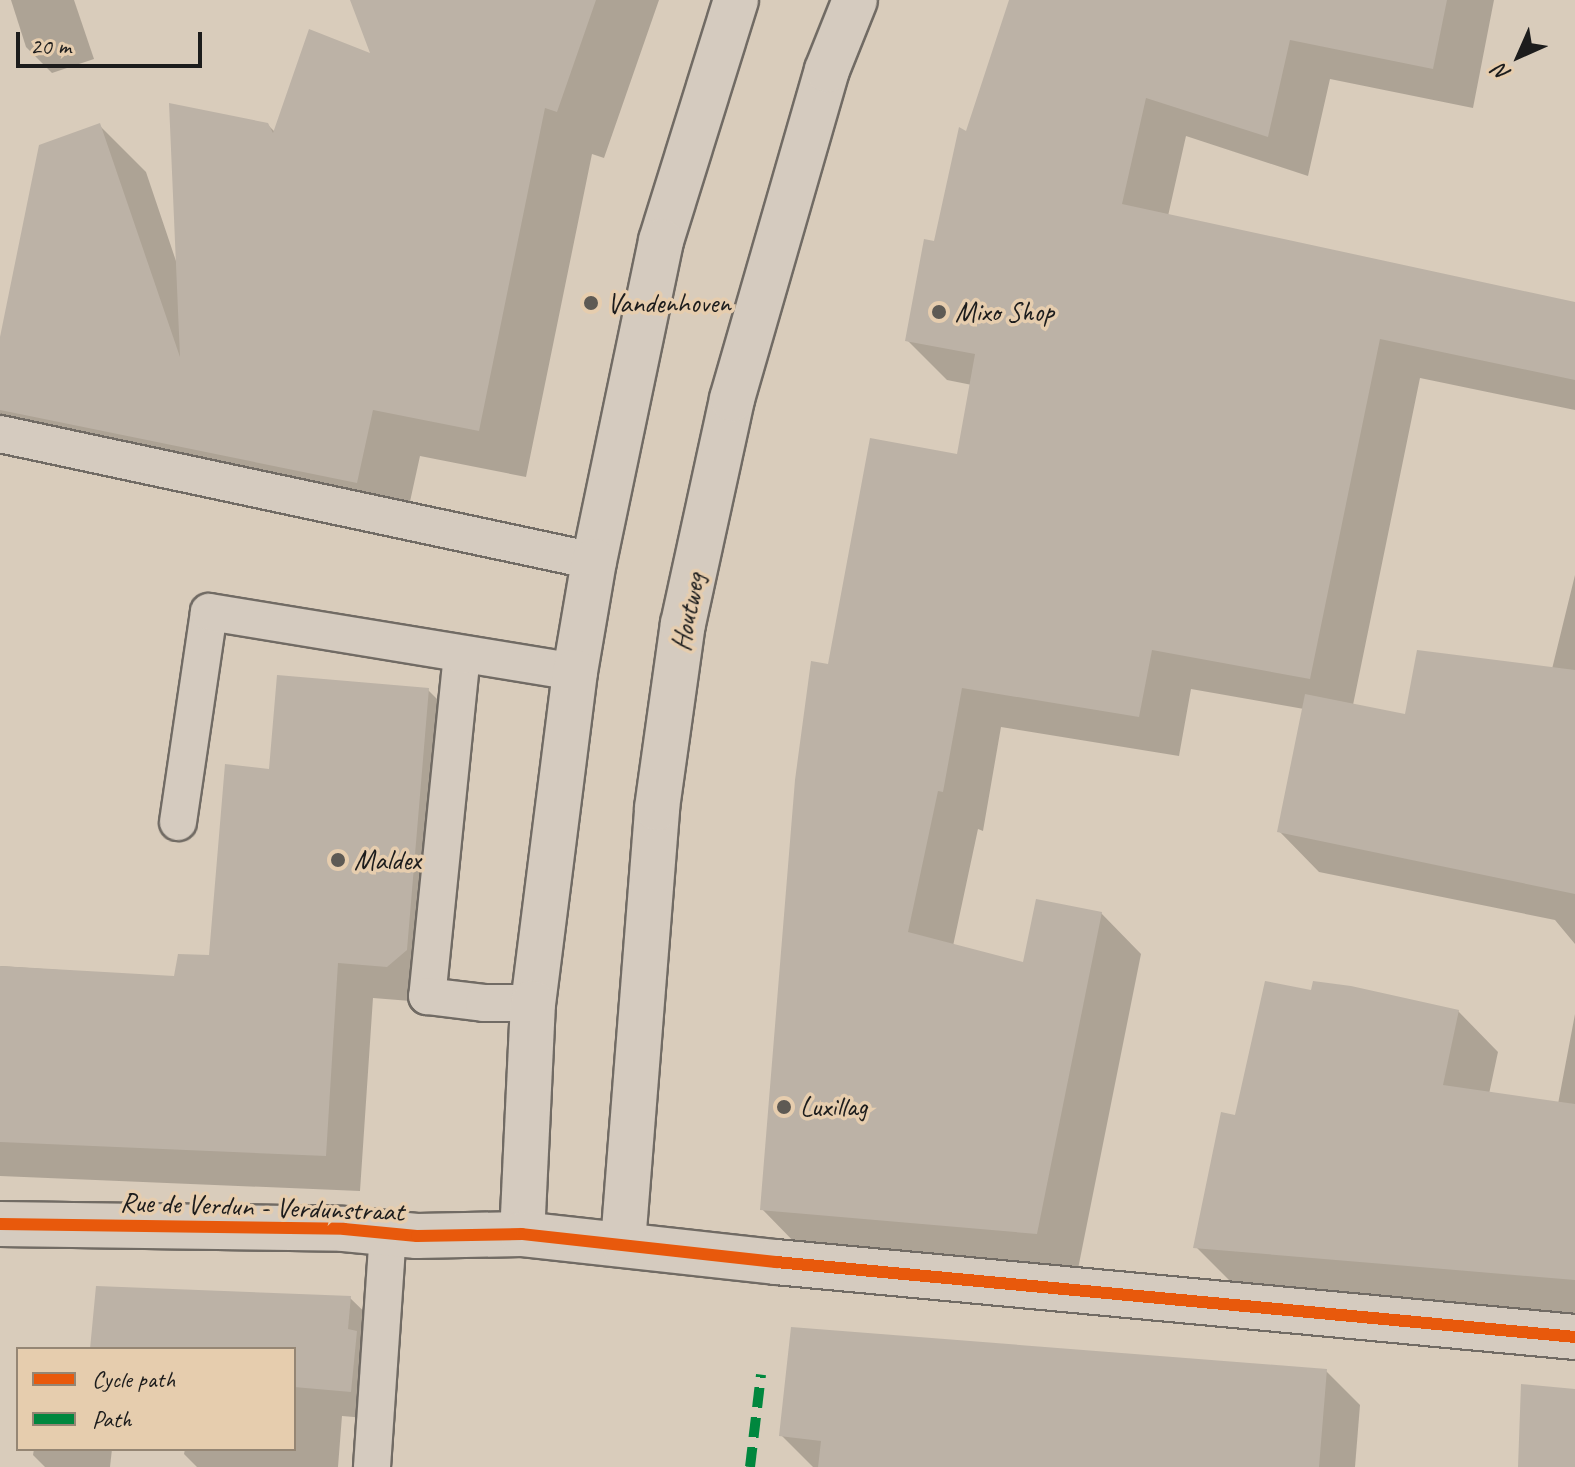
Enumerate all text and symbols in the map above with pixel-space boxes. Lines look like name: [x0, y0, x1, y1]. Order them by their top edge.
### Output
scale bar: [20, 16, 206, 66]
north arrow: [1479, 16, 1559, 96]
text: 20 m: [30, 31, 71, 61]
text: N: [1487, 58, 1517, 88]
place label: Vandenhoven: [607, 286, 731, 320]
marker: Vandenhoven: [582, 294, 600, 312]
place label: Mixo Shop: [955, 295, 1055, 329]
marker: Mixo Shop: [930, 303, 948, 321]
street label: Houtweg: [664, 570, 712, 654]
place label: Maldex: [354, 843, 421, 877]
marker: Maldex: [329, 851, 347, 869]
place label: Luxillag: [800, 1090, 867, 1124]
marker: Luxillag: [775, 1098, 793, 1116]
street label: Rue de Verdun - Verdunstraat: [120, 1185, 404, 1229]
legend: [16, 1347, 296, 1451]
text: Cycle path: [92, 1364, 175, 1394]
text: Path: [92, 1404, 132, 1434]

